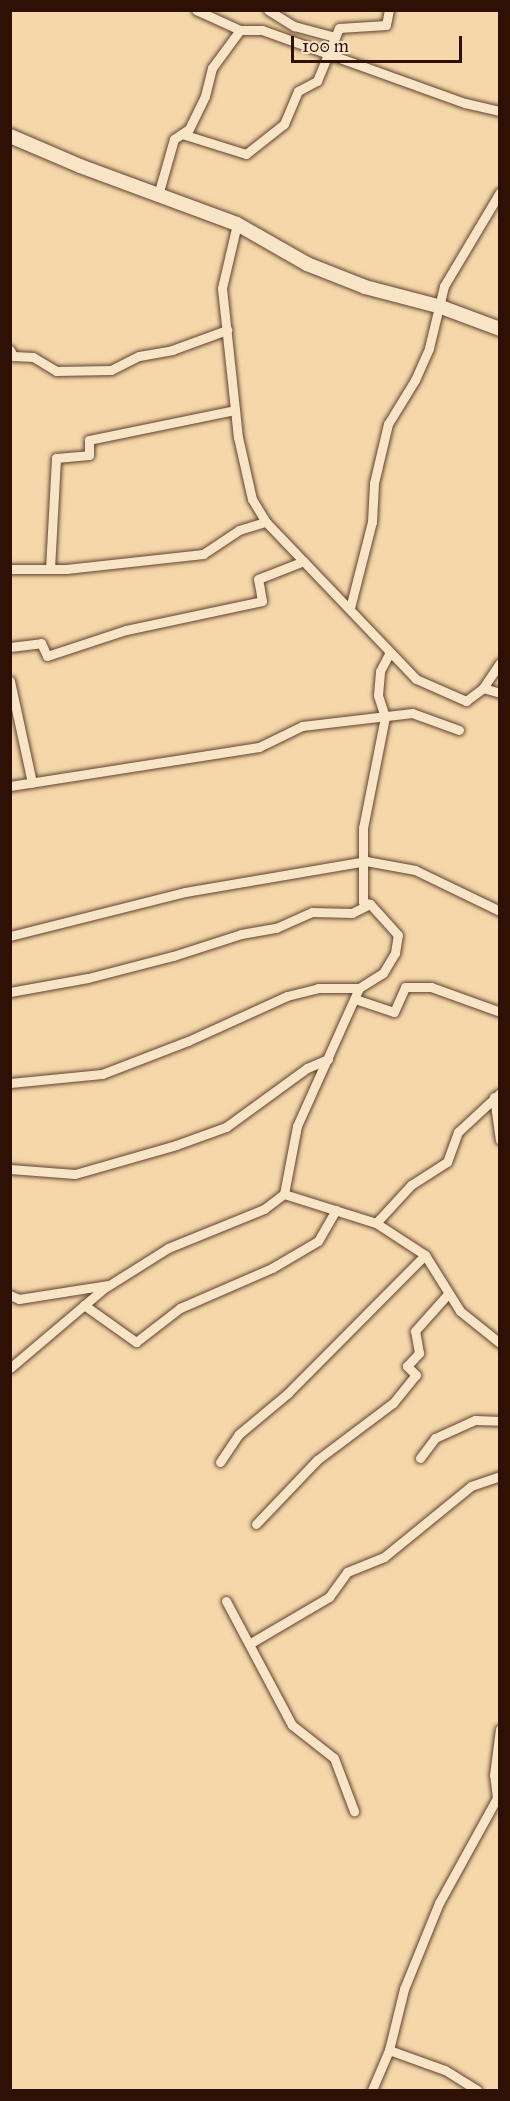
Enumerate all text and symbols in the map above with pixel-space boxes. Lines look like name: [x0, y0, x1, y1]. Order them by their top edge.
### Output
scale bar: [294, 24, 465, 62]
text: 100 m: [302, 35, 349, 57]

